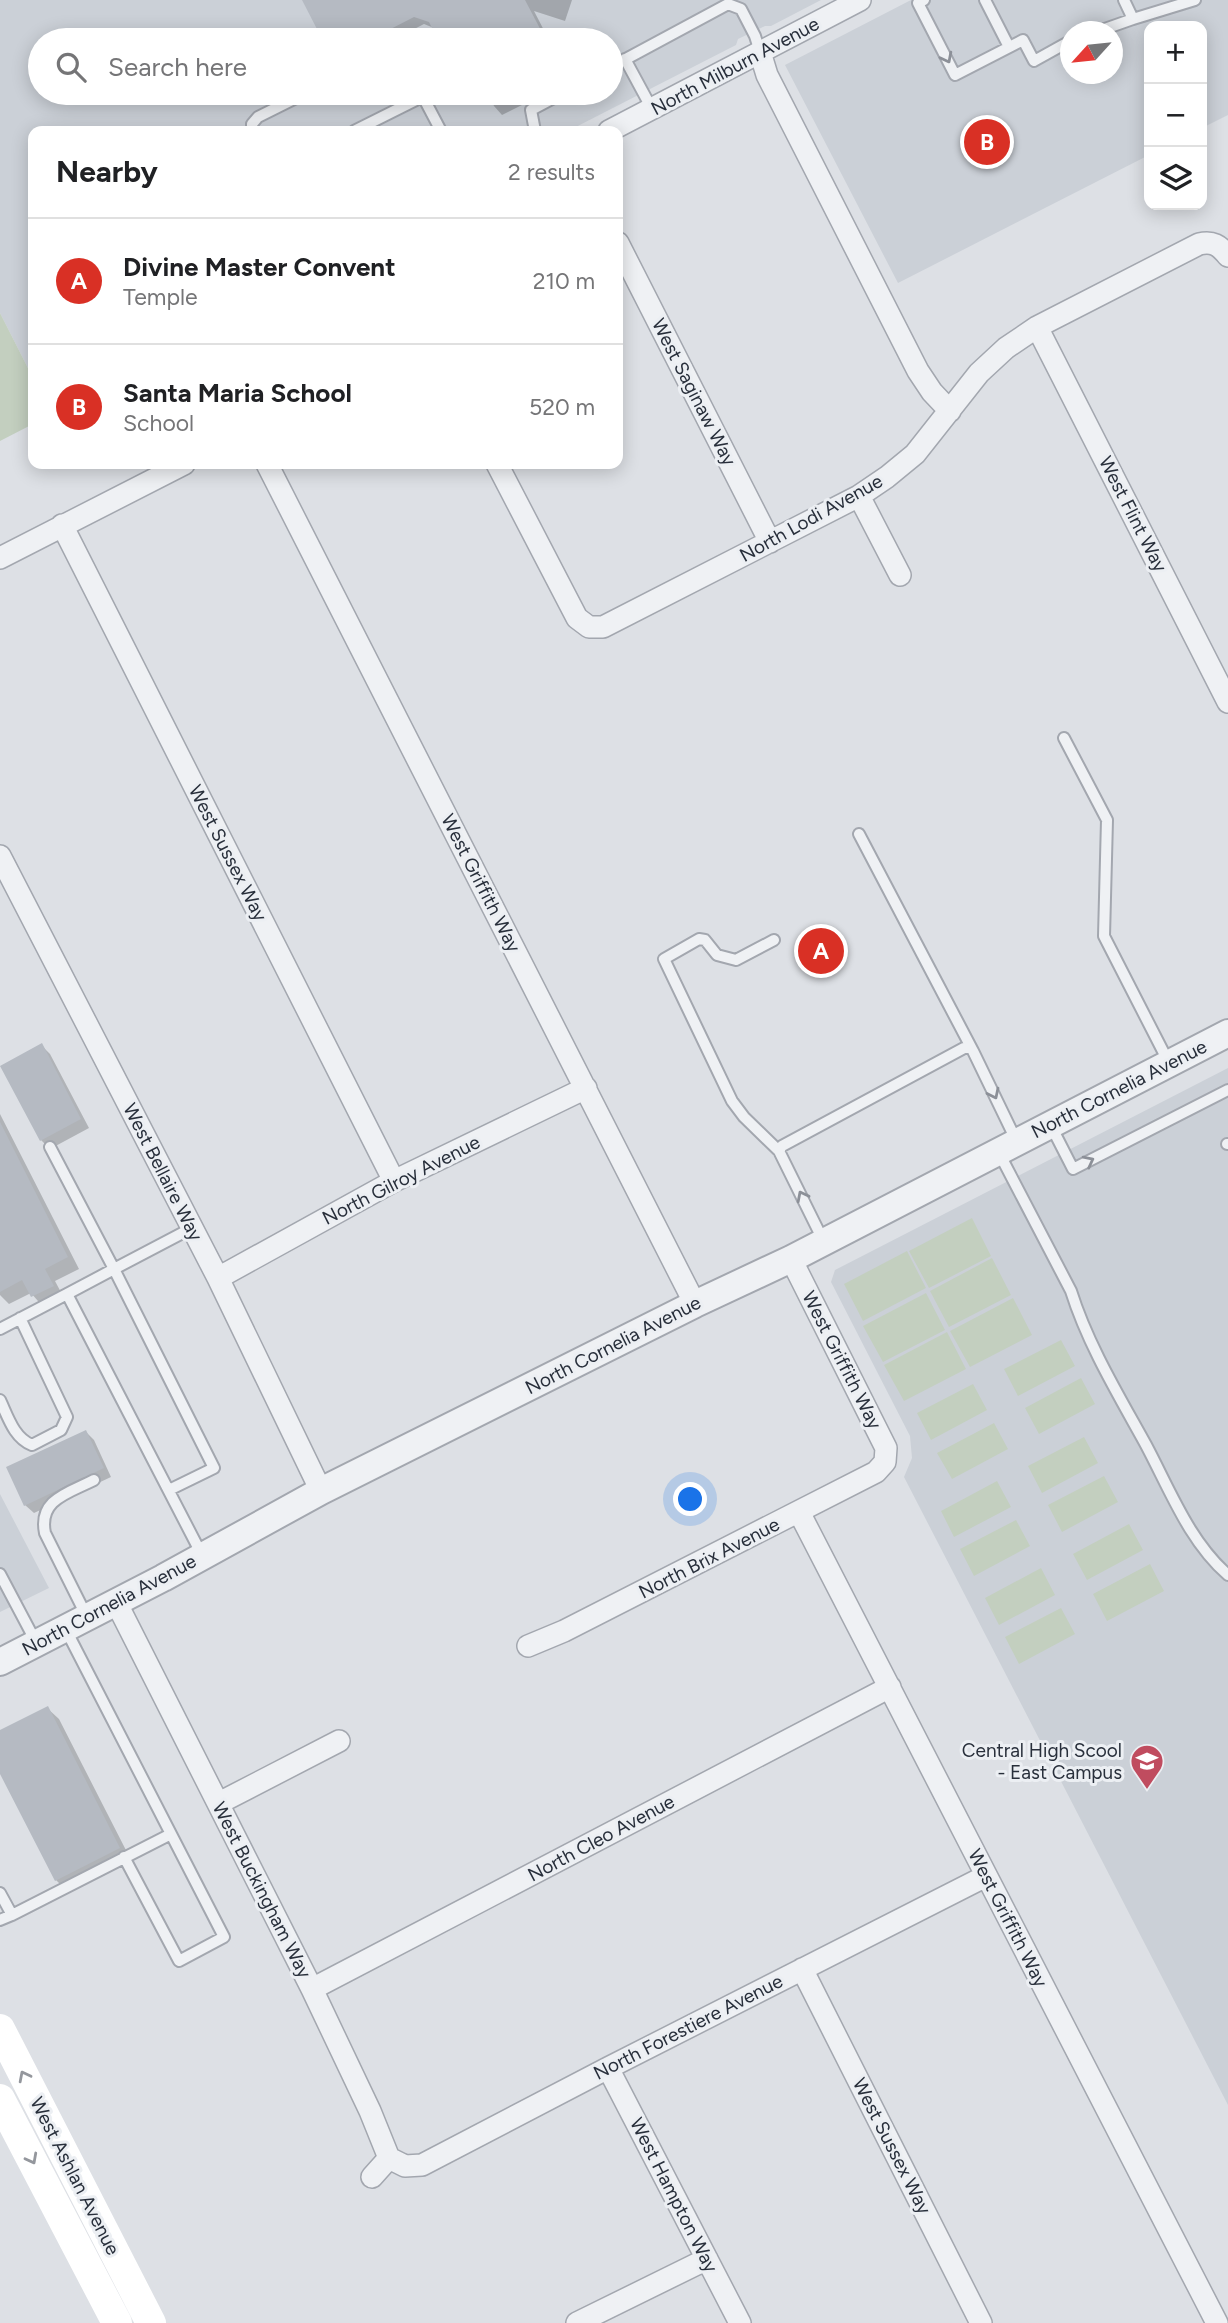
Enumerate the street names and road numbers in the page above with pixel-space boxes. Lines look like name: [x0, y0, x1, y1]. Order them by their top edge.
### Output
street label: North Milburn Avenue: [647, 12, 823, 120]
street label: West Saginaw Way: [647, 314, 741, 470]
street label: West Flint Way: [1094, 452, 1172, 576]
street label: North Lodi Avenue: [735, 469, 887, 567]
street label: West Sussex Way: [184, 781, 272, 925]
street label: West Griffith Way: [436, 810, 526, 956]
street label: North Cornelia Avenue: [1027, 1035, 1211, 1143]
street label: West Bellaire Way: [118, 1099, 208, 1245]
street label: North Gilroy Avenue: [318, 1130, 484, 1230]
street label: West Griffith Way: [797, 1287, 887, 1433]
street label: North Cornelia Avenue: [521, 1291, 705, 1399]
street label: North Brix Avenue: [635, 1513, 783, 1603]
street label: North Cornelia Avenue: [18, 1549, 200, 1661]
street label: North Cleo Avenue: [524, 1790, 678, 1886]
street label: West Buckingham Way: [208, 1798, 316, 1982]
street label: West Griffith Way: [963, 1845, 1053, 1991]
street label: North Forestiere Avenue: [590, 1969, 786, 2085]
street label: West Sussex Way: [848, 2074, 936, 2218]
street label: West Ashlan Avenue: [25, 2093, 125, 2259]
street label: West Hampton Way: [625, 2114, 723, 2276]

